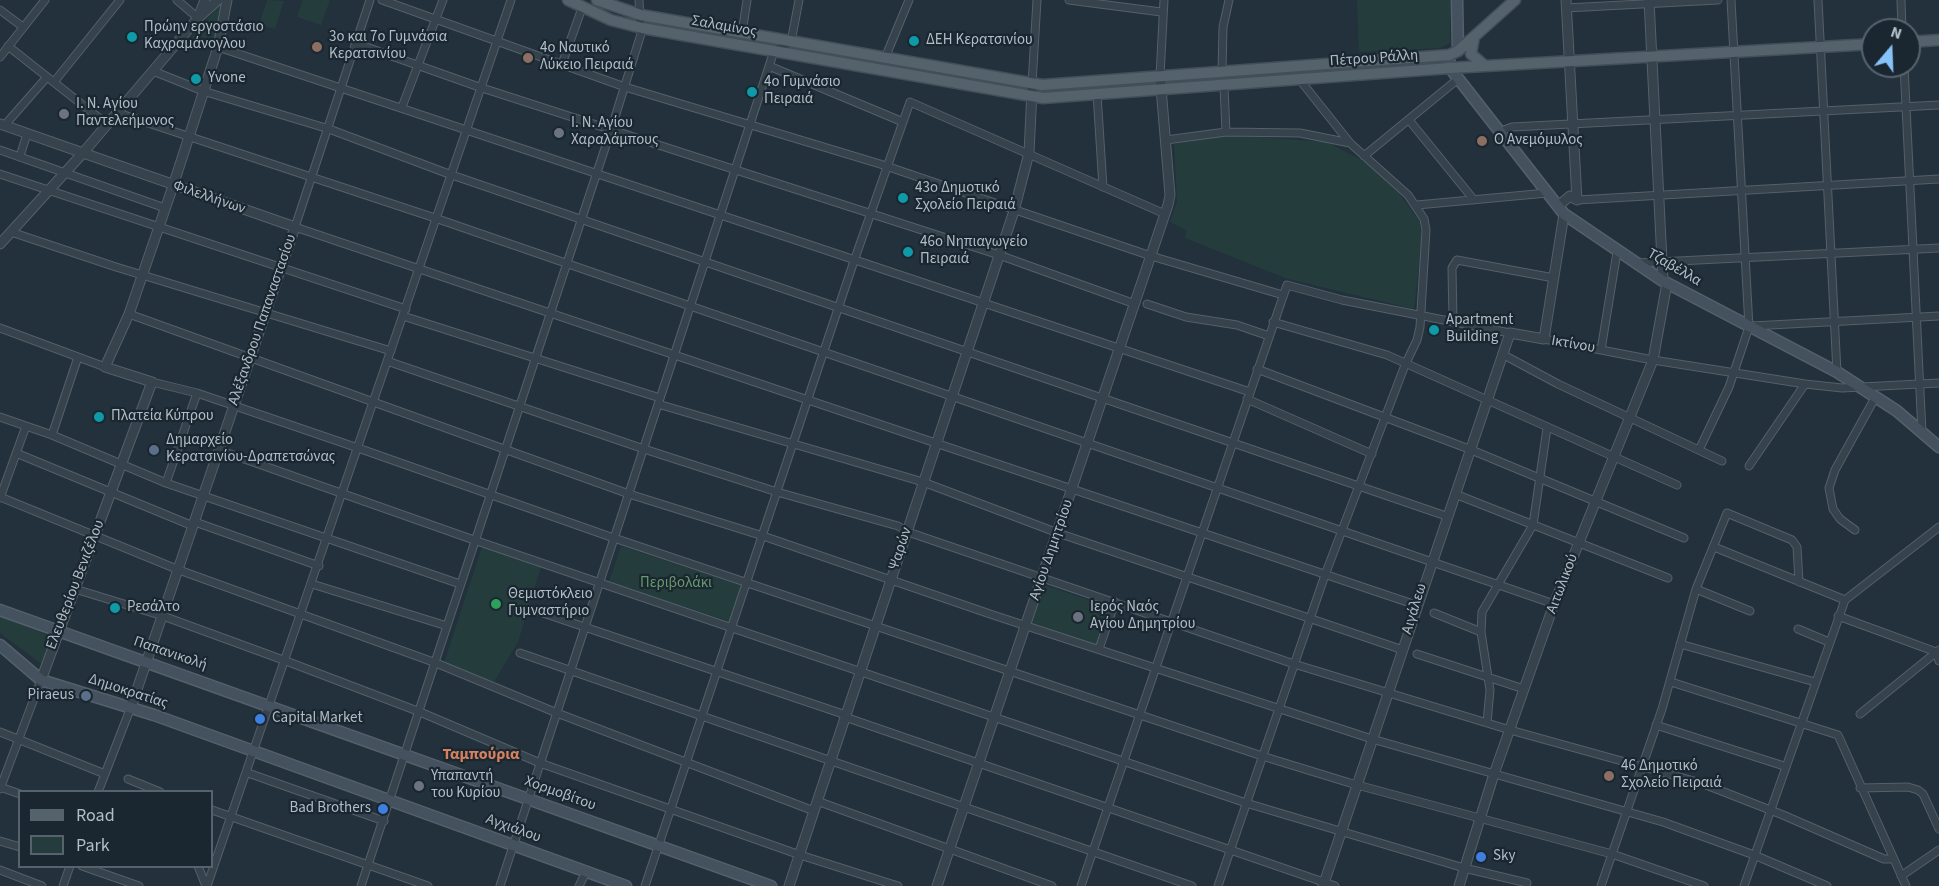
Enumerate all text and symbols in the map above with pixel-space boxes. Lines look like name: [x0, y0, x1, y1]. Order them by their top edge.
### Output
street label: Σαλαμίνος: [690, 12, 758, 42]
north arrow: [1861, 18, 1921, 78]
place label: Πρώην εργοστάσιο Καχραμάνογλου: [144, 19, 264, 54]
text: N: [1888, 21, 1905, 45]
place label: 3ο και 7ο Γυμνάσια Κερατσινίου: [329, 29, 447, 64]
marker: Πρώην εργοστάσιο Καχραμάνογλου: [125, 30, 139, 44]
place label: ΔΕΗ Κερατσινίου: [926, 32, 1033, 50]
marker: ΔΕΗ Κερατσινίου: [907, 34, 921, 48]
marker: 3ο και 7ο Γυμνάσια Κερατσινίου: [310, 40, 324, 54]
place label: 4ο Ναυτικό Λύκειο Πειραιά: [540, 40, 634, 75]
street label: Πέτρου Ράλλη: [1329, 47, 1419, 71]
marker: 4ο Ναυτικό Λύκειο Πειραιά: [521, 51, 535, 65]
place label: Yvone: [208, 70, 246, 88]
marker: Yvone: [189, 72, 203, 86]
place label: 4ο Γυμνάσιο Πειραιά: [764, 74, 841, 109]
marker: 4ο Γυμνάσιο Πειραιά: [745, 85, 759, 99]
place label: Ι. Ν. Αγίου Παντελεήμονος: [76, 96, 174, 131]
marker: Ι. Ν. Αγίου Παντελεήμονος: [57, 107, 71, 121]
place label: Ι. Ν. Αγίου Χαραλάμπους: [571, 115, 658, 150]
marker: Ι. Ν. Αγίου Χαραλάμπους: [552, 126, 566, 140]
place label: Ο Ανεμόμυλος: [1494, 132, 1583, 150]
marker: Ο Ανεμόμυλος: [1475, 134, 1489, 148]
street label: Φιλελλήνων: [170, 177, 248, 219]
place label: 43ο Δημοτικό Σχολείο Πειραιά: [915, 180, 1016, 215]
marker: 43ο Δημοτικό Σχολείο Πειραιά: [896, 191, 910, 205]
street label: Αλέξανδρου Παπαναστασίου: [225, 232, 301, 408]
place label: 46ο Νηπιαγωγείο Πειραιά: [920, 234, 1028, 269]
marker: 46ο Νηπιαγωγείο Πειραιά: [901, 245, 915, 259]
street label: Τζαβέλλα: [1644, 245, 1704, 291]
place label: Apartment Building: [1446, 312, 1513, 347]
marker: Apartment Building: [1427, 323, 1441, 337]
street label: Ικτίνου: [1550, 332, 1596, 358]
place label: Πλατεία Κύπρου: [111, 408, 214, 426]
marker: Πλατεία Κύπρου: [92, 410, 106, 424]
place label: Δημαρχείο Κερατσινίου-Δραπετσώνας: [166, 432, 335, 467]
marker: Δημαρχείο Κερατσινίου-Δραπετσώνας: [147, 443, 161, 457]
street label: Αγίου Δημητρίου: [1026, 497, 1078, 603]
street label: Ελευθερίου Βενιζέλου: [43, 518, 109, 652]
street label: Ψαρών: [886, 525, 916, 573]
street label: Αιτωλικού: [1543, 551, 1583, 617]
park label: Περιβολάκι: [640, 575, 712, 593]
street label: Αιγάλεω: [1399, 581, 1431, 637]
place label: Θεμιστόκλειο Γυμναστήριο: [508, 586, 593, 621]
marker: Θεμιστόκλειο Γυμναστήριο: [489, 597, 503, 611]
place label: Ρεσάλτο: [127, 599, 180, 617]
place label: Ιερός Ναός Αγίου Δημητρίου: [1090, 599, 1195, 634]
marker: Ρεσάλτο: [108, 601, 122, 615]
marker: Ιερός Ναός Αγίου Δημητρίου: [1071, 610, 1085, 624]
street label: Παπανικολή: [131, 633, 209, 675]
street label: Δημοκρατίας: [86, 671, 170, 713]
place label: Piraeus: [28, 687, 74, 705]
marker: Piraeus: [79, 689, 93, 703]
place label: Capital Market: [272, 710, 362, 728]
marker: Capital Market: [253, 712, 267, 726]
district label: Ταμπούρια: [442, 745, 520, 765]
place label: 46 Δημοτικό Σχολείο Πειραιά: [1621, 758, 1722, 793]
place label: Υπαπαντή του Κυρίου: [431, 768, 500, 803]
marker: 46 Δημοτικό Σχολείο Πειραιά: [1602, 769, 1616, 783]
street label: Χορμοβίτου: [522, 773, 598, 815]
marker: Υπαπαντή του Κυρίου: [412, 779, 426, 793]
legend: [18, 790, 213, 868]
place label: Bad Brothers: [289, 800, 371, 818]
marker: Bad Brothers: [376, 802, 390, 816]
text: Road: [76, 803, 115, 828]
street label: Αγχιάλου: [483, 811, 543, 847]
text: Park: [76, 833, 110, 858]
place label: Sky: [1493, 848, 1515, 866]
marker: Sky: [1474, 850, 1488, 864]

